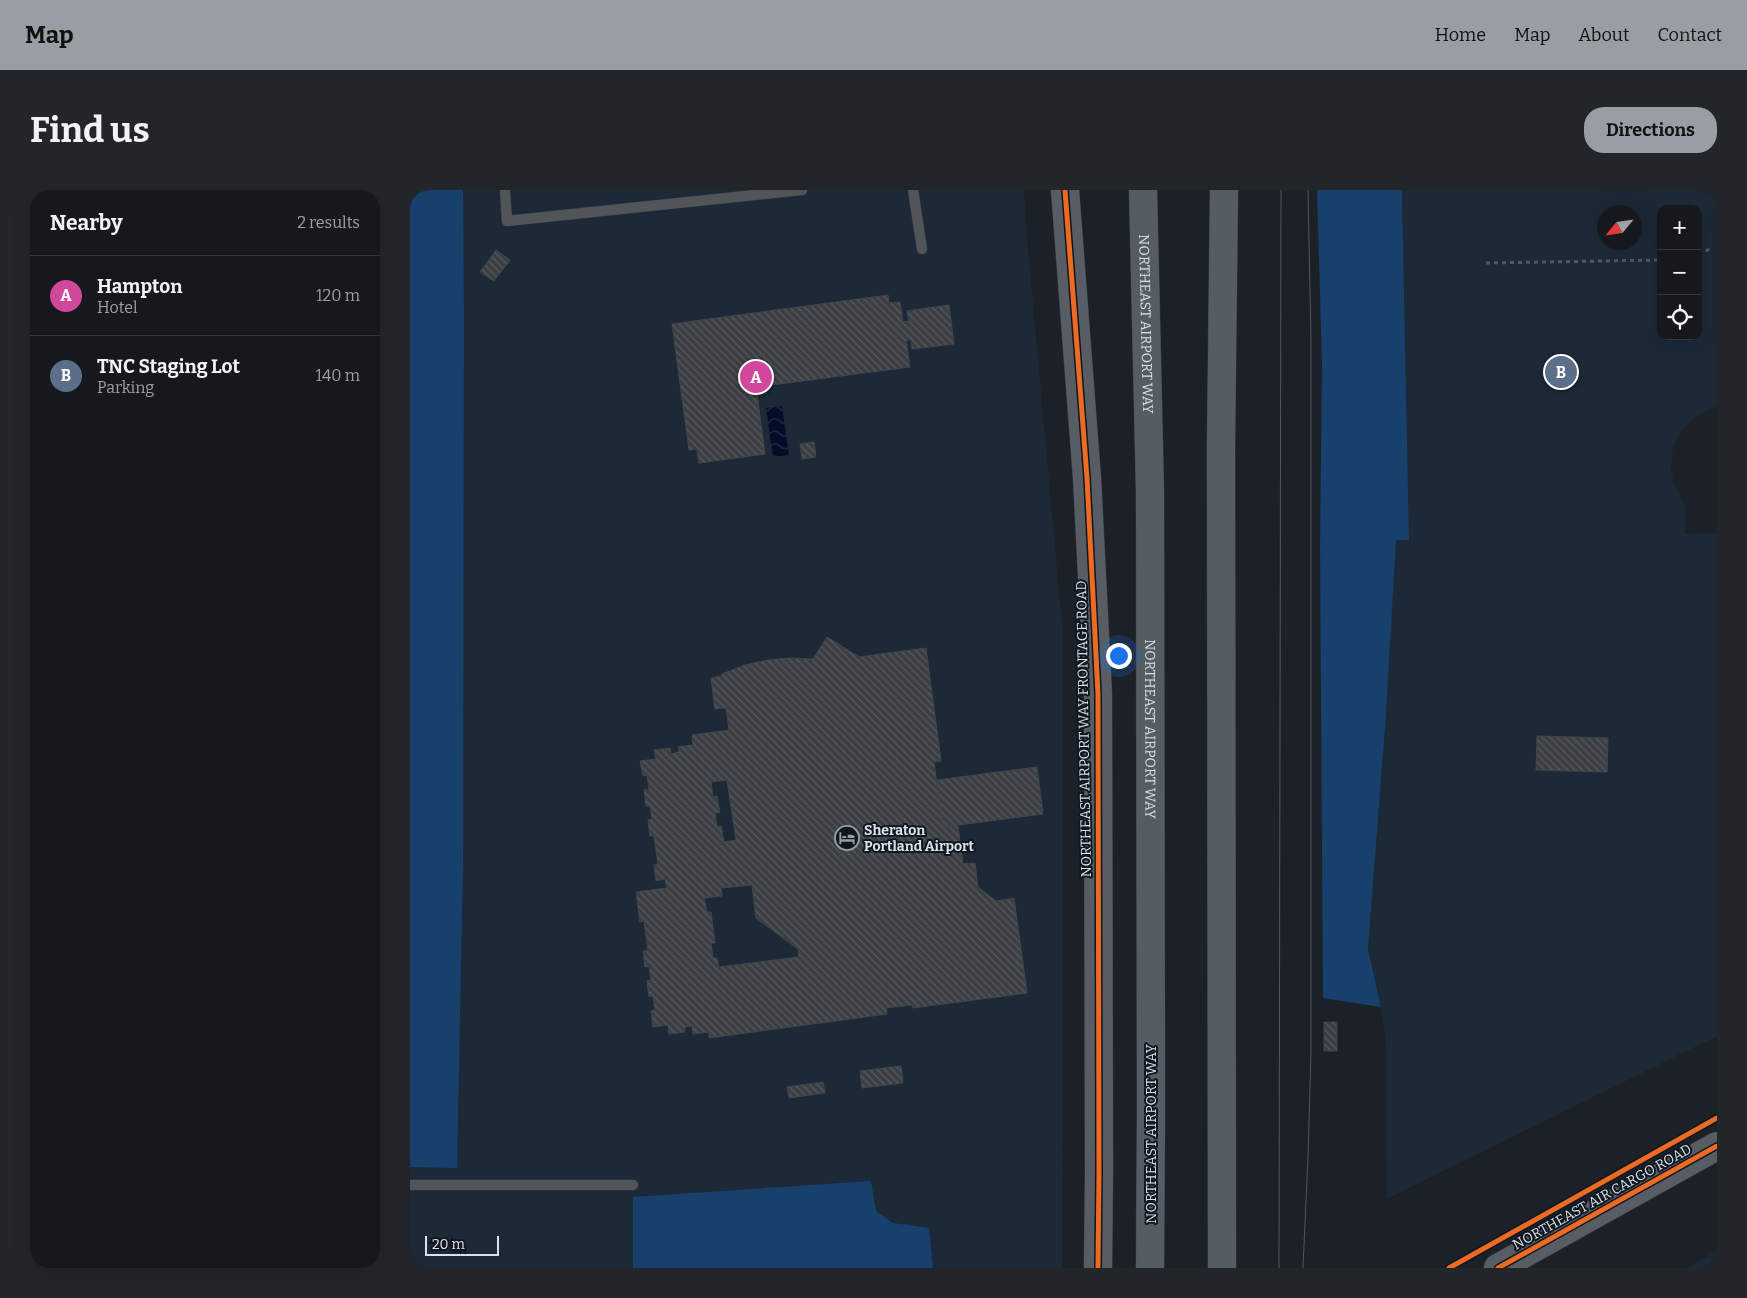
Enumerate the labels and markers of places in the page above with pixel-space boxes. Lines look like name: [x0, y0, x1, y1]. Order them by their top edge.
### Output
pin: B: [1545, 353, 1577, 391]
pin: A: [740, 358, 772, 396]
place label: Sheraton Portland Airport: [864, 822, 975, 855]
hotel icon: Sheraton Portland Airport: [834, 825, 860, 851]

